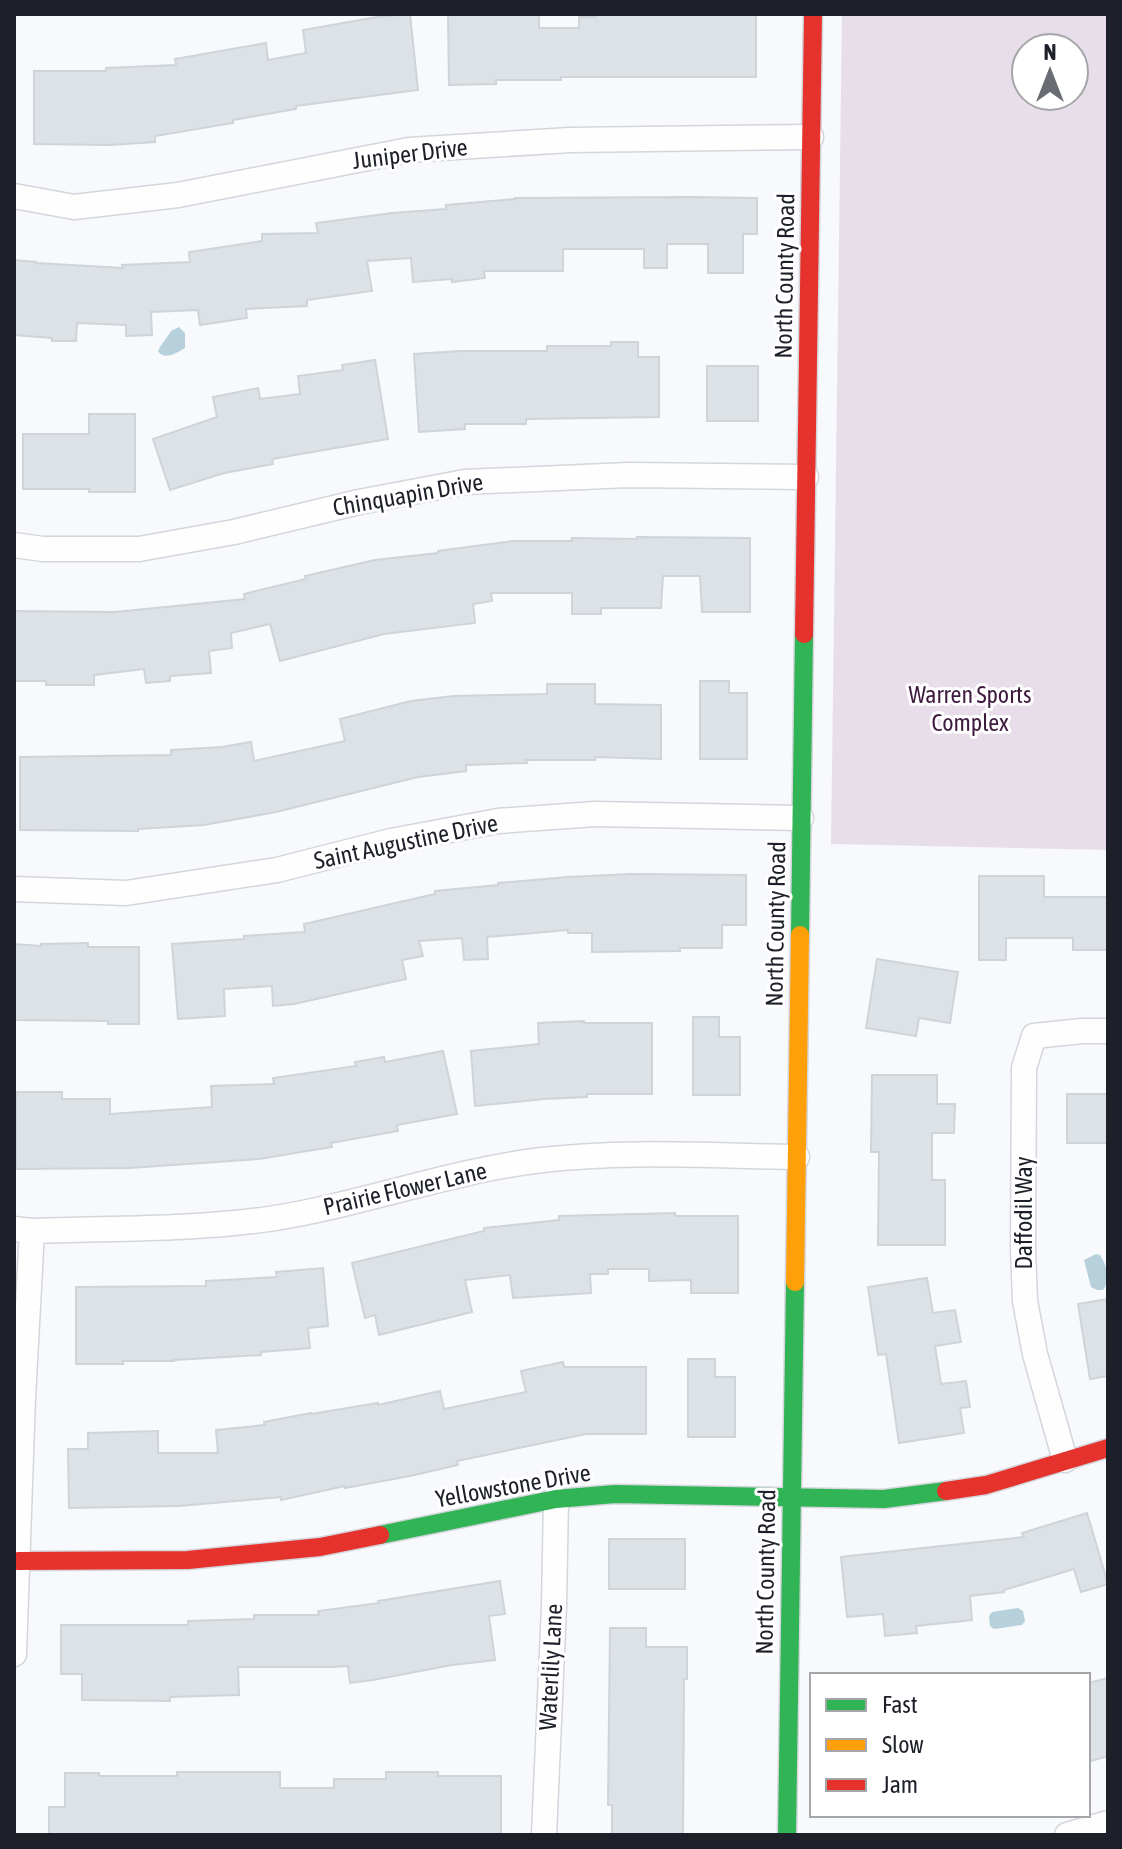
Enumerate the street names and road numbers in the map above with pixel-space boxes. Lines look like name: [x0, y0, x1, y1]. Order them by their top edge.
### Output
street label: Juniper Drive: [351, 133, 469, 174]
street label: North County Road: [770, 193, 799, 359]
street label: Chinquapin Drive: [331, 468, 485, 521]
street label: Saint Augustine Drive: [312, 809, 500, 874]
street label: North County Road: [761, 841, 790, 1007]
street label: Daffodil Way: [1010, 1156, 1037, 1270]
street label: Prairie Flower Lane: [320, 1157, 489, 1220]
street label: Yellowstone Drive: [433, 1459, 592, 1512]
street label: North County Road: [751, 1489, 780, 1655]
street label: Waterlily Lane: [534, 1603, 567, 1731]

